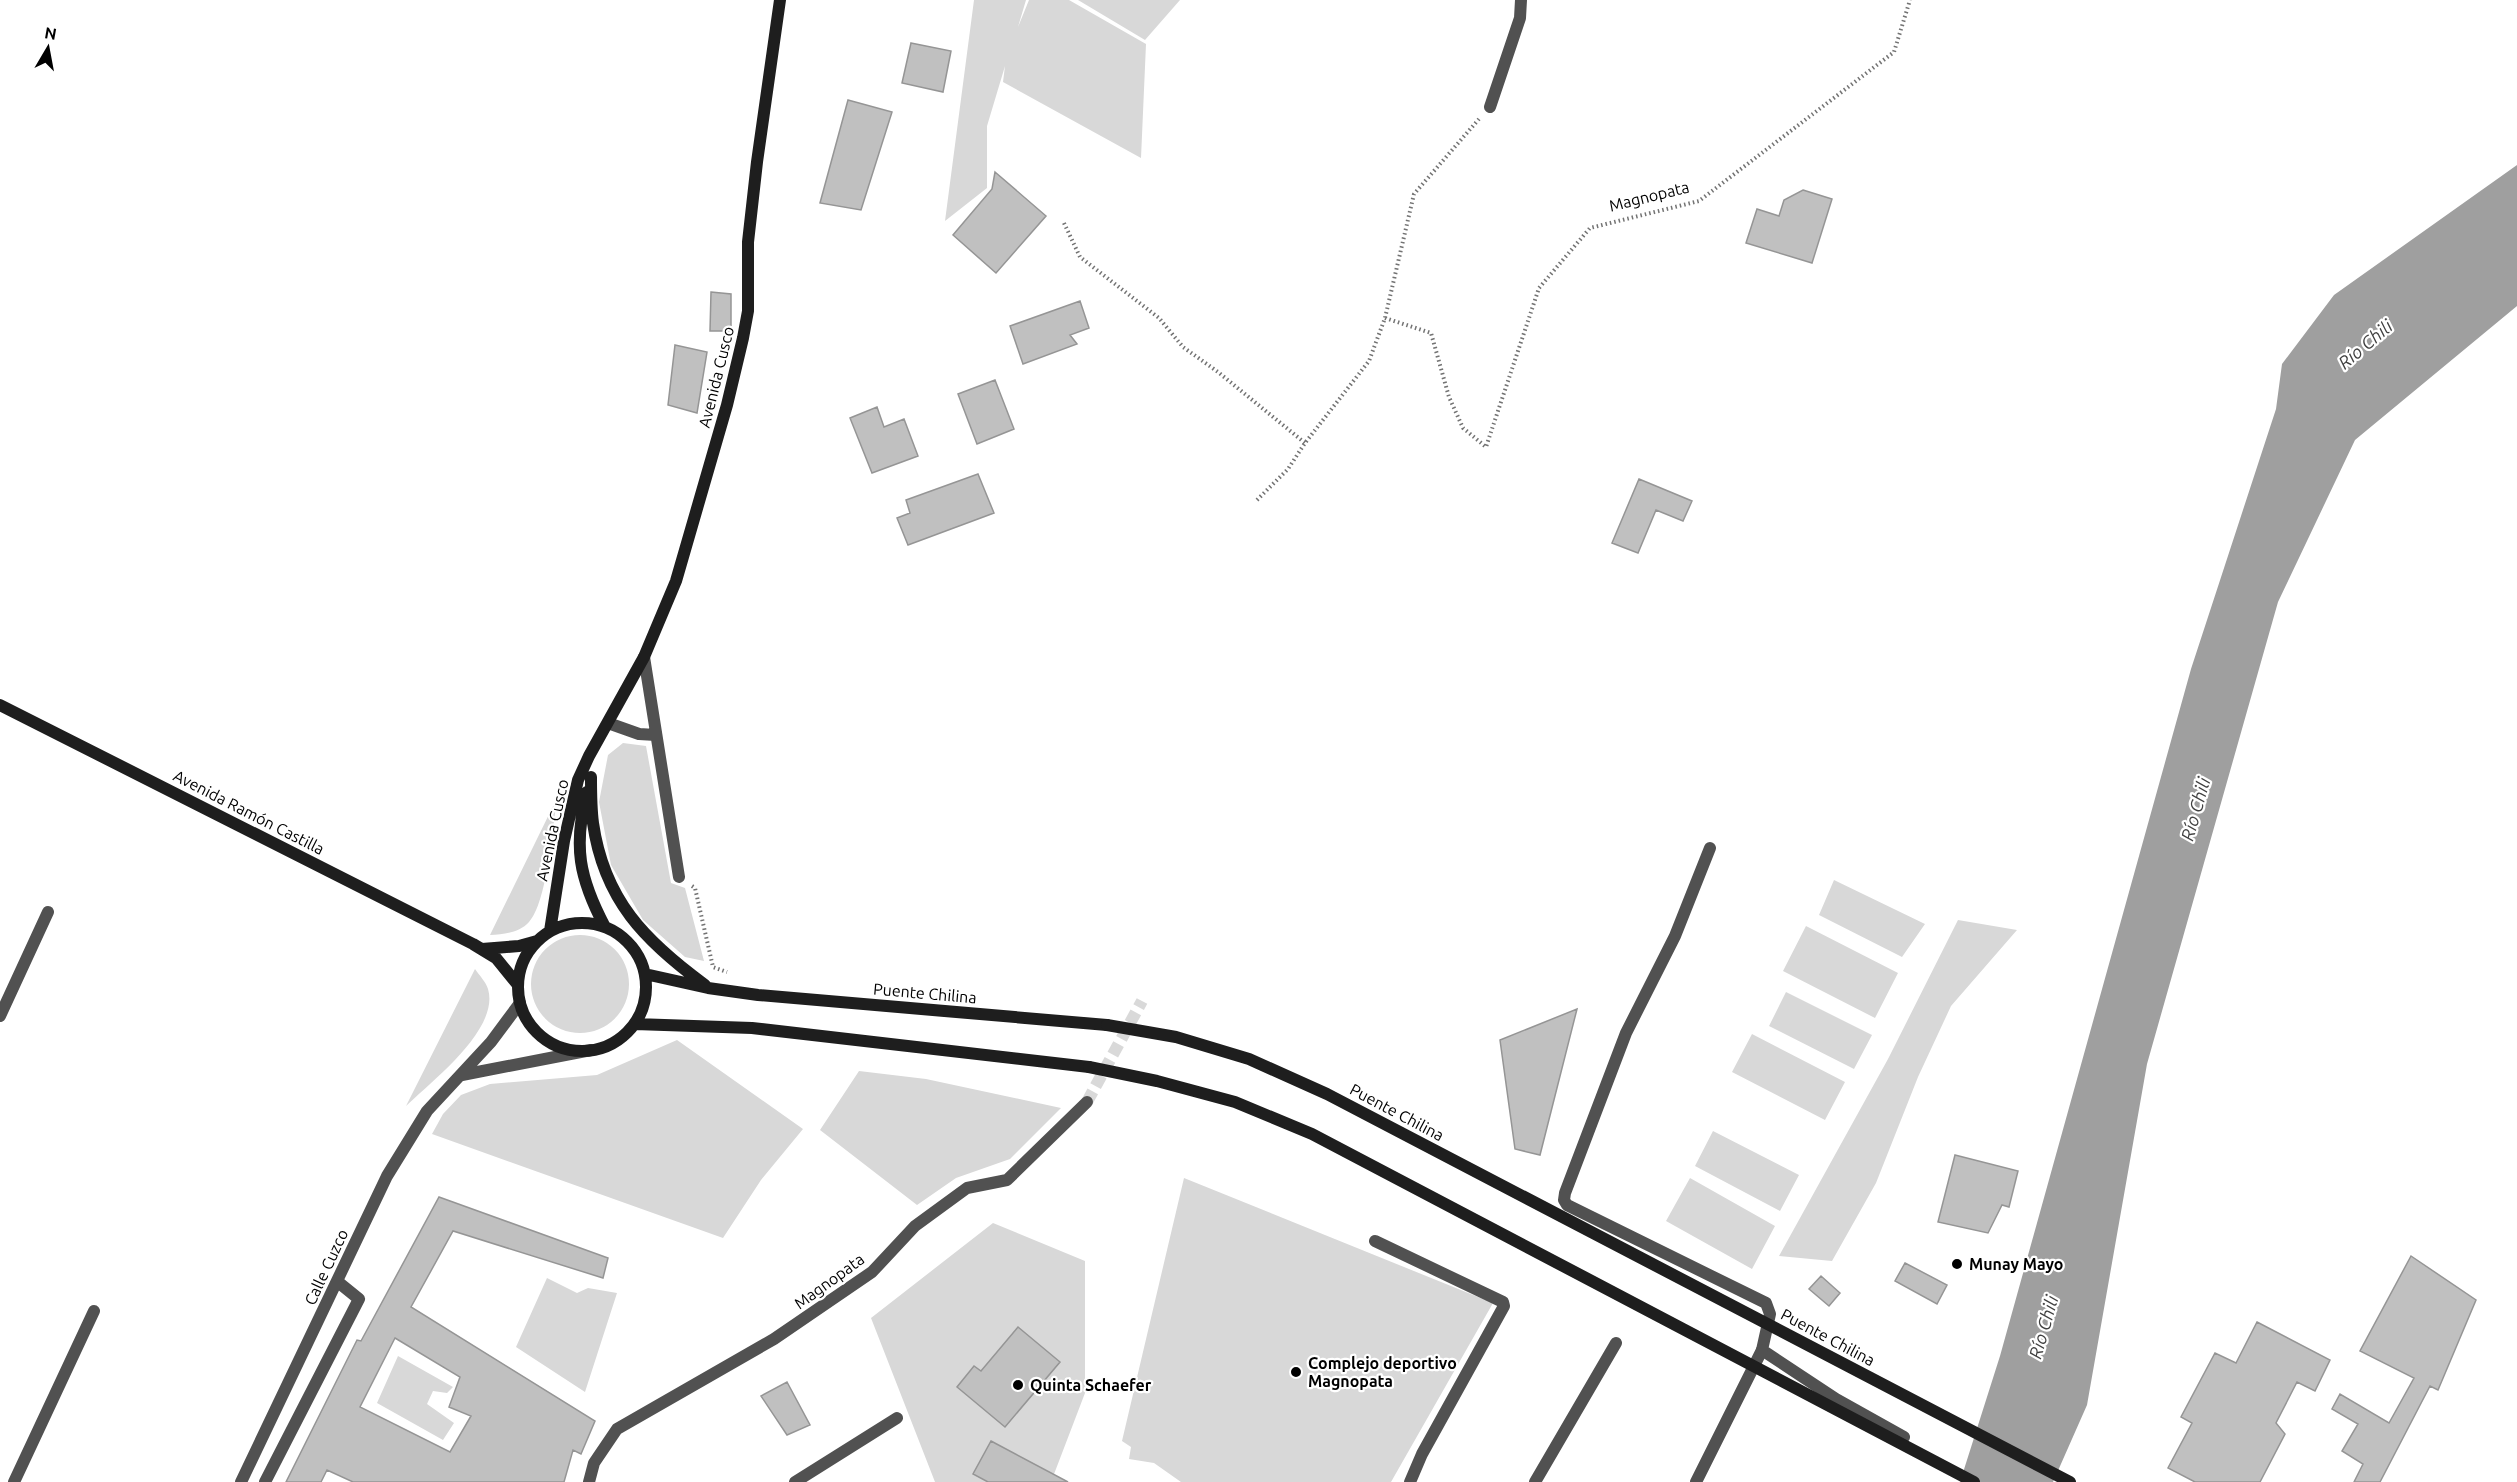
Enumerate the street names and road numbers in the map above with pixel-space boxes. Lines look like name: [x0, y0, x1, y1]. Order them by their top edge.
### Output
street label: Magnopata: [1607, 177, 1691, 215]
street label: Avenida Cusco: [695, 325, 737, 429]
street label: Avenida Ramón Castilla: [171, 766, 327, 858]
street label: Avenida Cusco: [532, 777, 572, 883]
street label: Puente Chilina: [873, 980, 977, 1006]
street label: Puente Chilina: [1347, 1080, 1447, 1144]
street label: Calle Cuzco: [301, 1226, 351, 1308]
street label: Magnopata: [791, 1250, 867, 1312]
street label: Puente Chilina: [1778, 1305, 1878, 1369]

